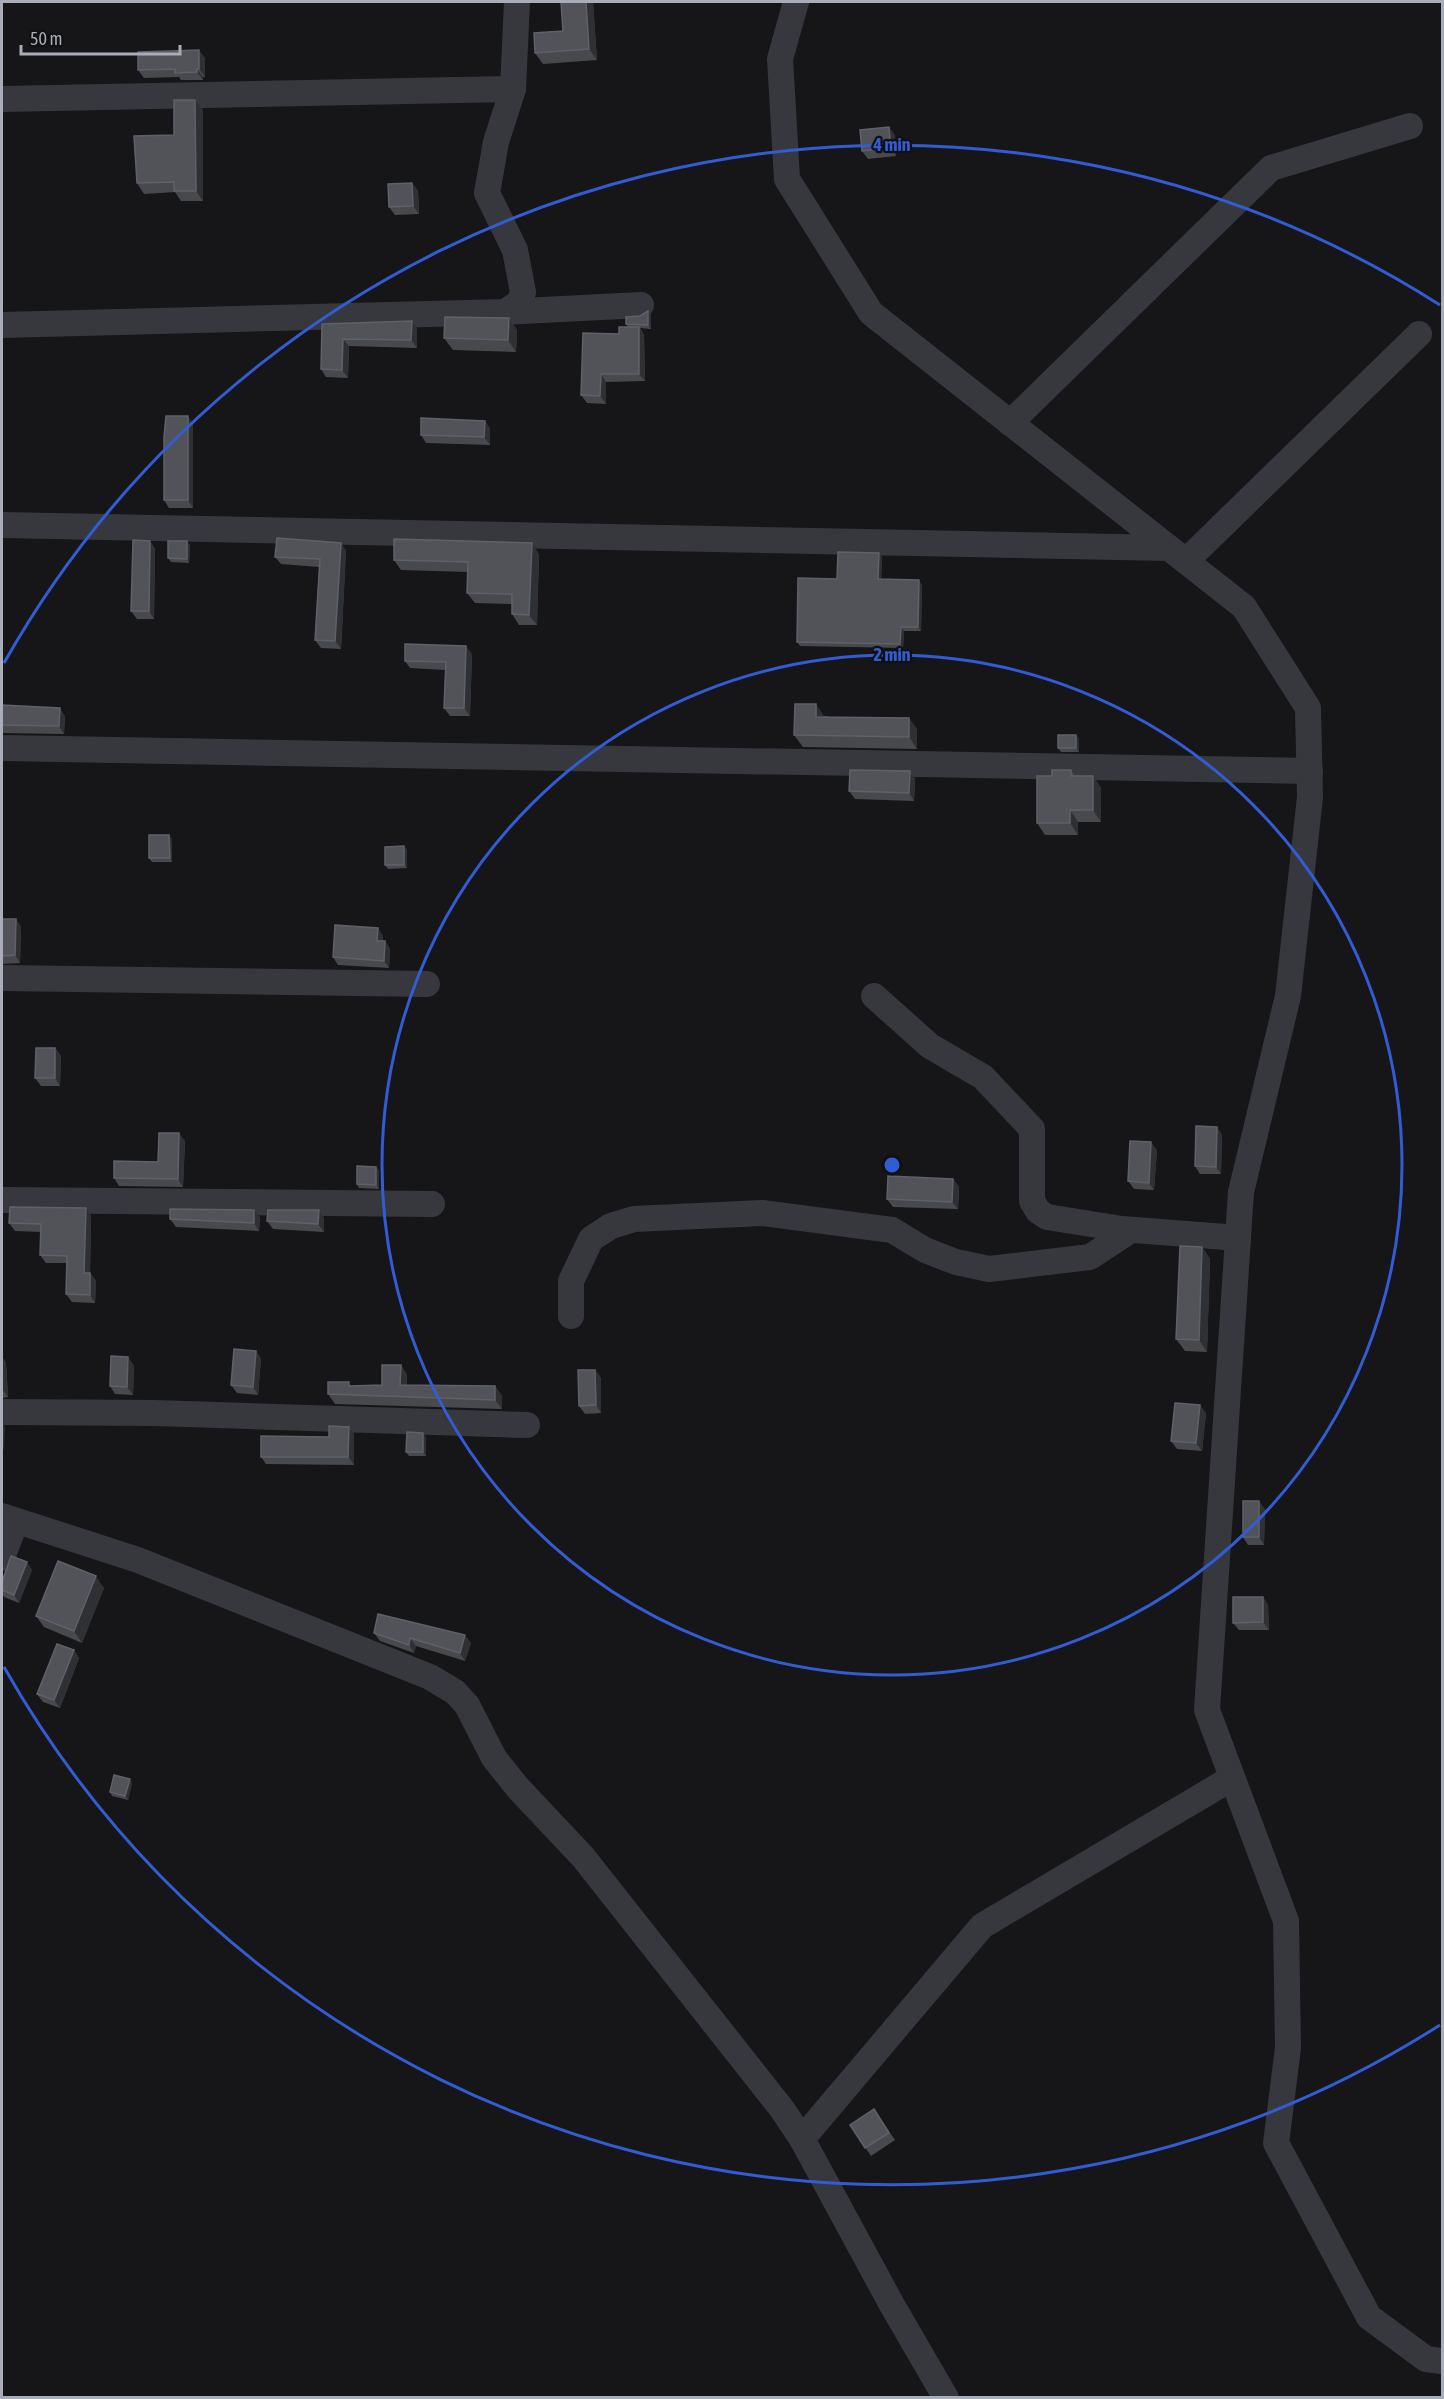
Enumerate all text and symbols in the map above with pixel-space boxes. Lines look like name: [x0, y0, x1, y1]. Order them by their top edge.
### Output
scale bar: [21, 18, 180, 56]
text: 50 m: [30, 28, 62, 49]
text: 4 min: [873, 134, 911, 155]
text: 2 min: [874, 644, 911, 665]
centre of rings: [882, 1155, 902, 1175]

